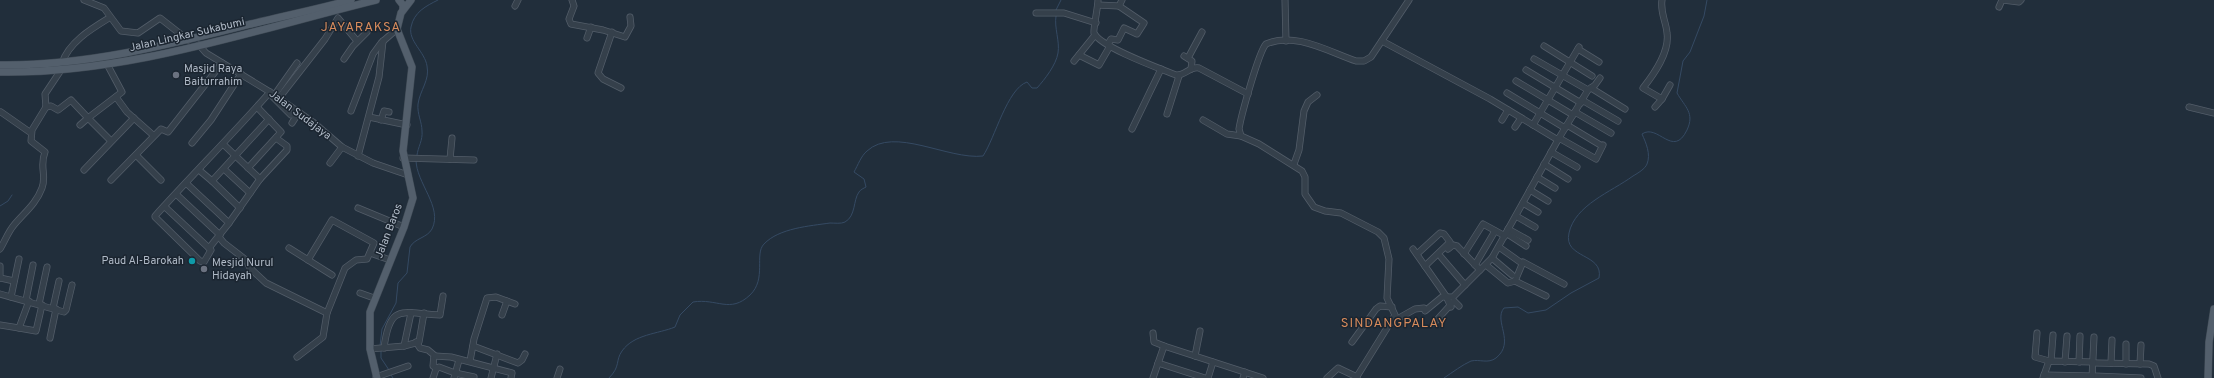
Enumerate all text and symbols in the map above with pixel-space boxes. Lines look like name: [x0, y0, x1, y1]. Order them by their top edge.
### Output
street label: Jalan Lingkar Sukabumi: [128, 15, 246, 55]
district label: JAYARAKSA: [321, 20, 401, 36]
place label: Masjid Raya Baiturrahim: [184, 62, 242, 89]
marker: Masjid Raya Baiturrahim: [171, 70, 181, 80]
street label: Jalan Sudajaya: [266, 87, 334, 143]
street label: Jalan Baros: [372, 201, 406, 261]
place label: Paud Al-Barokah: [101, 254, 184, 268]
marker: Paud Al-Barokah: [187, 256, 197, 266]
place label: Mesjid Nurul Hidayah: [212, 256, 274, 283]
marker: Mesjid Nurul Hidayah: [199, 264, 209, 274]
district label: SINDANGPALAY: [1341, 316, 1447, 332]

